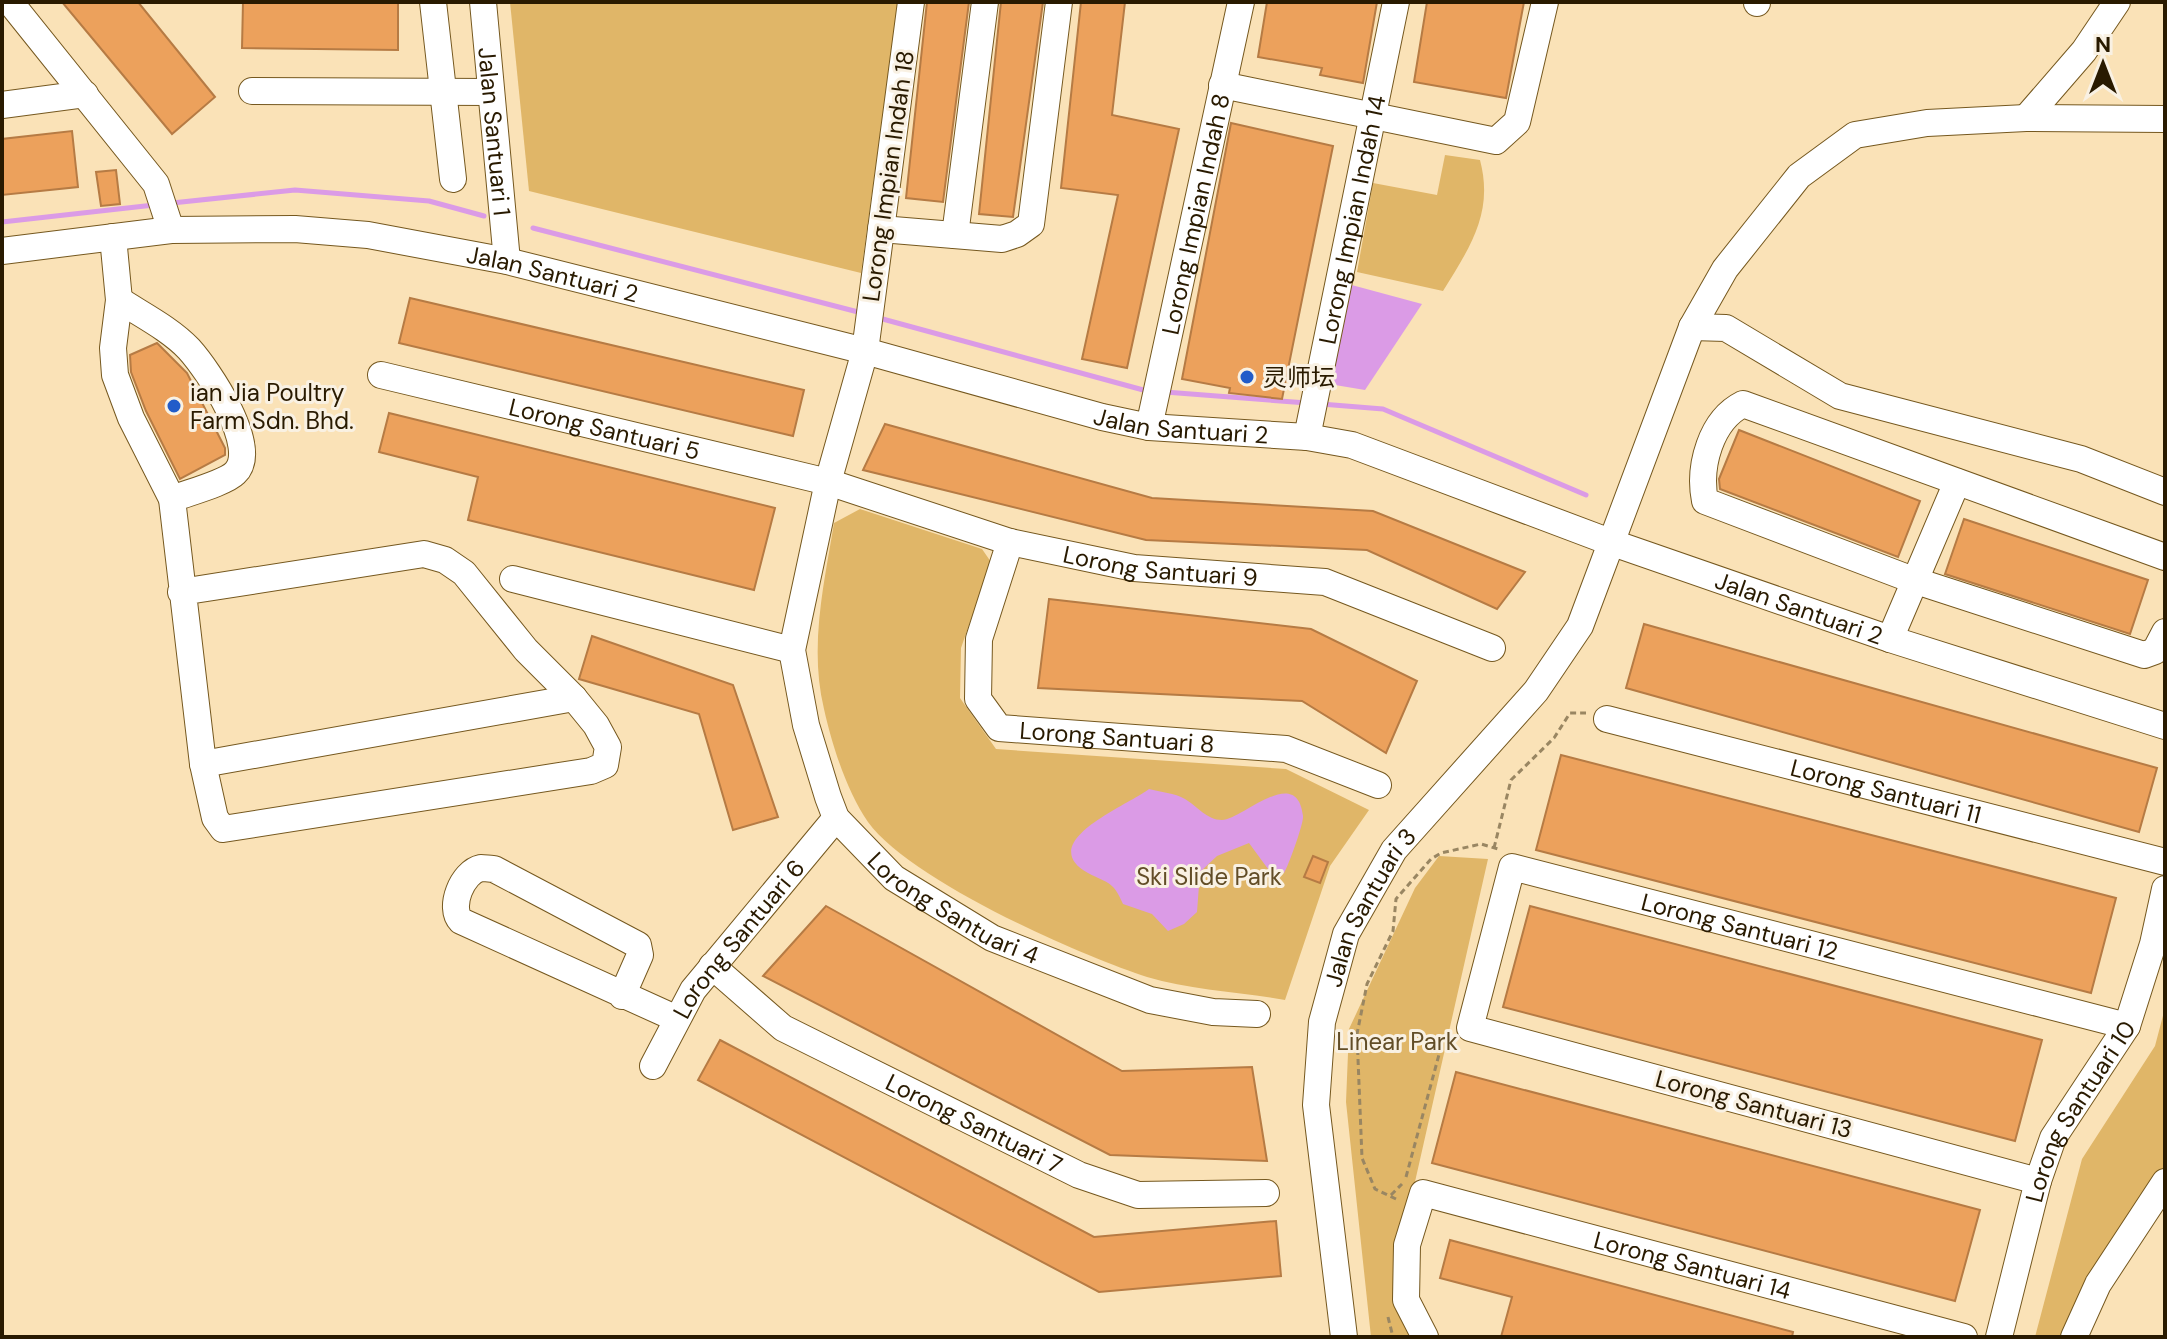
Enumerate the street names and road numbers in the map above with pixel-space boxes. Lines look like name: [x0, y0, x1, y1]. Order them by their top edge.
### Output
street label: Jalan Santuari 1: [472, 46, 518, 217]
street label: Lorong Impian Indah 18: [855, 48, 921, 304]
street label: Lorong Impian Indah 8: [1154, 90, 1236, 337]
street label: Lorong Impian Indah 14: [1311, 92, 1392, 347]
street label: Jalan Santuari 2: [464, 238, 642, 309]
street label: Lorong Santuari 5: [506, 391, 703, 466]
street label: Jalan Santuari 2: [1090, 400, 1269, 450]
street label: Lorong Santuari 9: [1060, 538, 1259, 593]
street label: Jalan Santuari 2: [1711, 564, 1887, 651]
street label: Lorong Santuari 8: [1019, 714, 1216, 759]
street label: Lorong Santuari 11: [1787, 751, 1985, 830]
street label: Jalan Santuari 3: [1317, 821, 1422, 990]
street label: Lorong Santuari 4: [861, 845, 1044, 970]
street label: Lorong Santuari 6: [665, 852, 811, 1024]
street label: Lorong Santuari 12: [1638, 886, 1842, 966]
street label: Lorong Santuari 10: [2018, 1014, 2142, 1205]
street label: Lorong Santuari 13: [1652, 1063, 1856, 1145]
street label: Lorong Santuari 7: [881, 1066, 1068, 1180]
street label: Lorong Santuari 14: [1591, 1224, 1795, 1306]

